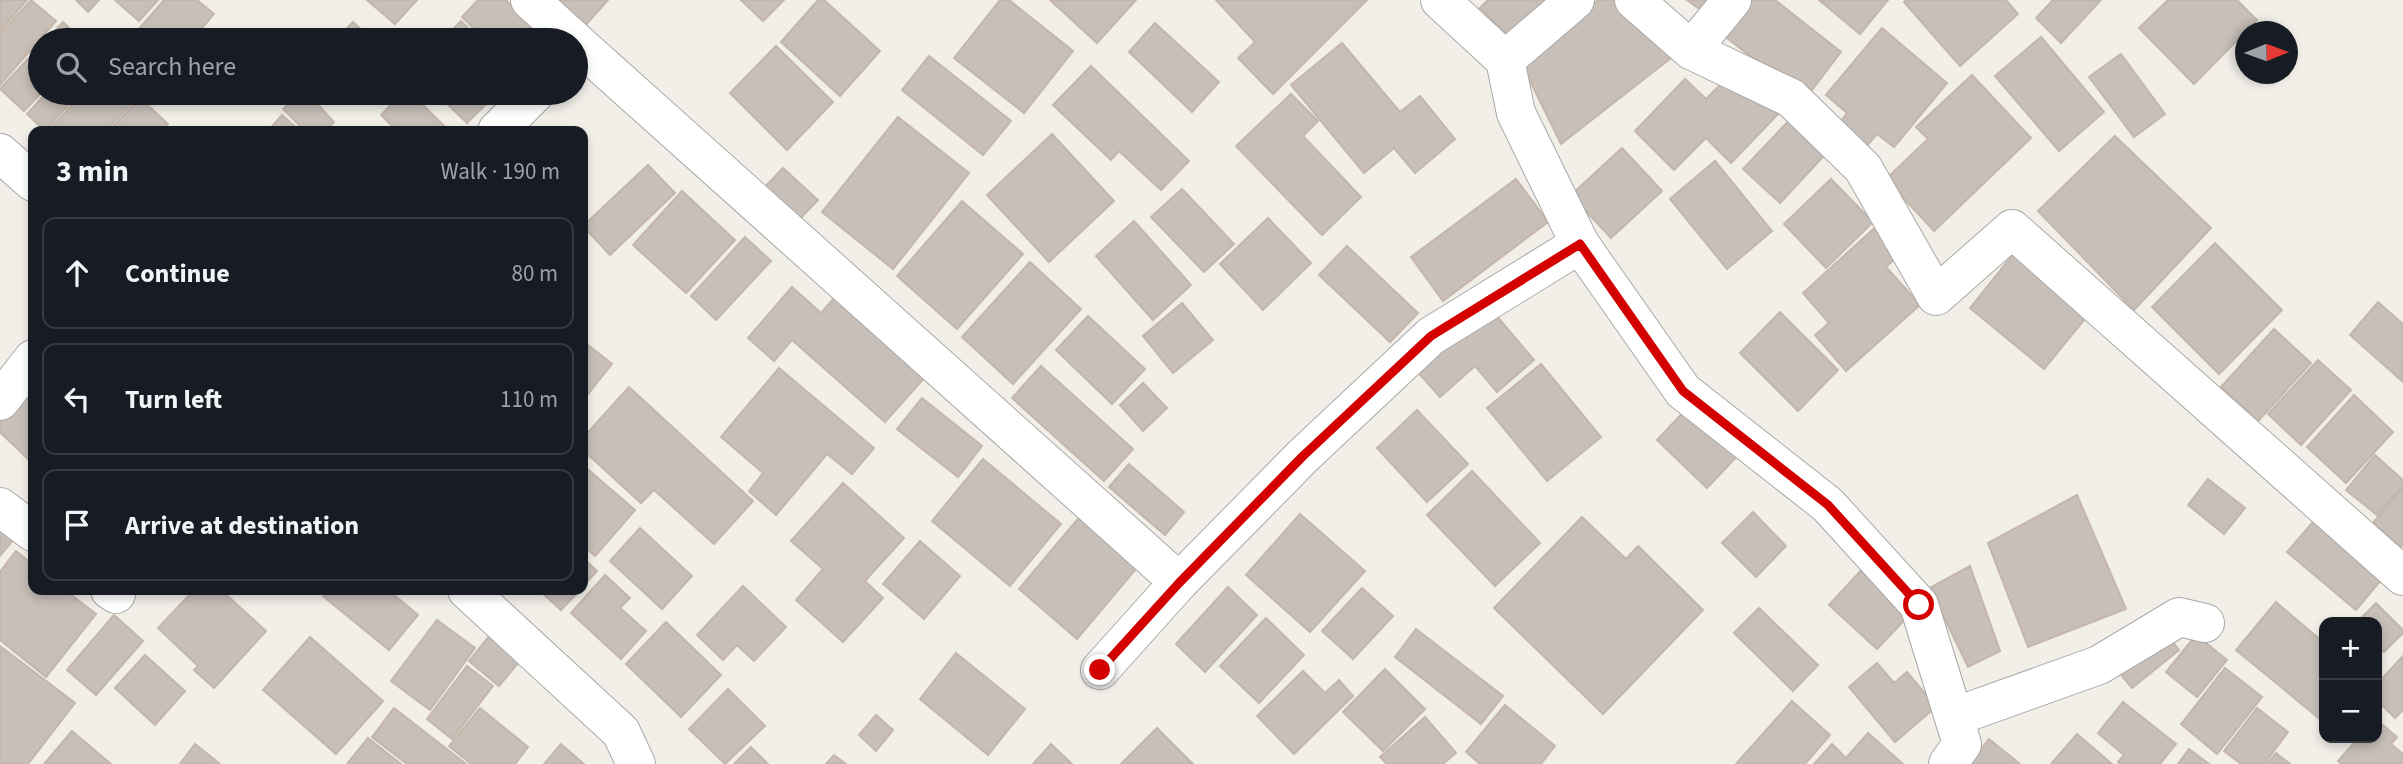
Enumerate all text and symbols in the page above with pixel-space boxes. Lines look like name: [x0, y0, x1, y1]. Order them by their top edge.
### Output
north arrow: [2235, 21, 2298, 84]
search box: [28, 28, 588, 105]
icon: search: [52, 48, 90, 86]
text: Search here: [108, 48, 236, 85]
text: 3 min: [56, 150, 129, 193]
text: Walk · 190 m: [441, 155, 560, 188]
icon: ahead: [58, 254, 96, 292]
text: Continue: [125, 255, 230, 292]
text: 80 m: [511, 257, 558, 290]
icon: left: [58, 380, 96, 418]
text: Turn left: [125, 381, 222, 418]
text: 110 m: [500, 383, 558, 416]
icon: arrive: [58, 506, 96, 544]
text: Arrive at destination: [125, 507, 359, 544]
route start: [1903, 589, 1934, 620]
map controls: [2319, 617, 2382, 743]
button: +: [2319, 617, 2382, 680]
route end: [1084, 654, 1115, 685]
button: −: [2319, 680, 2382, 743]

